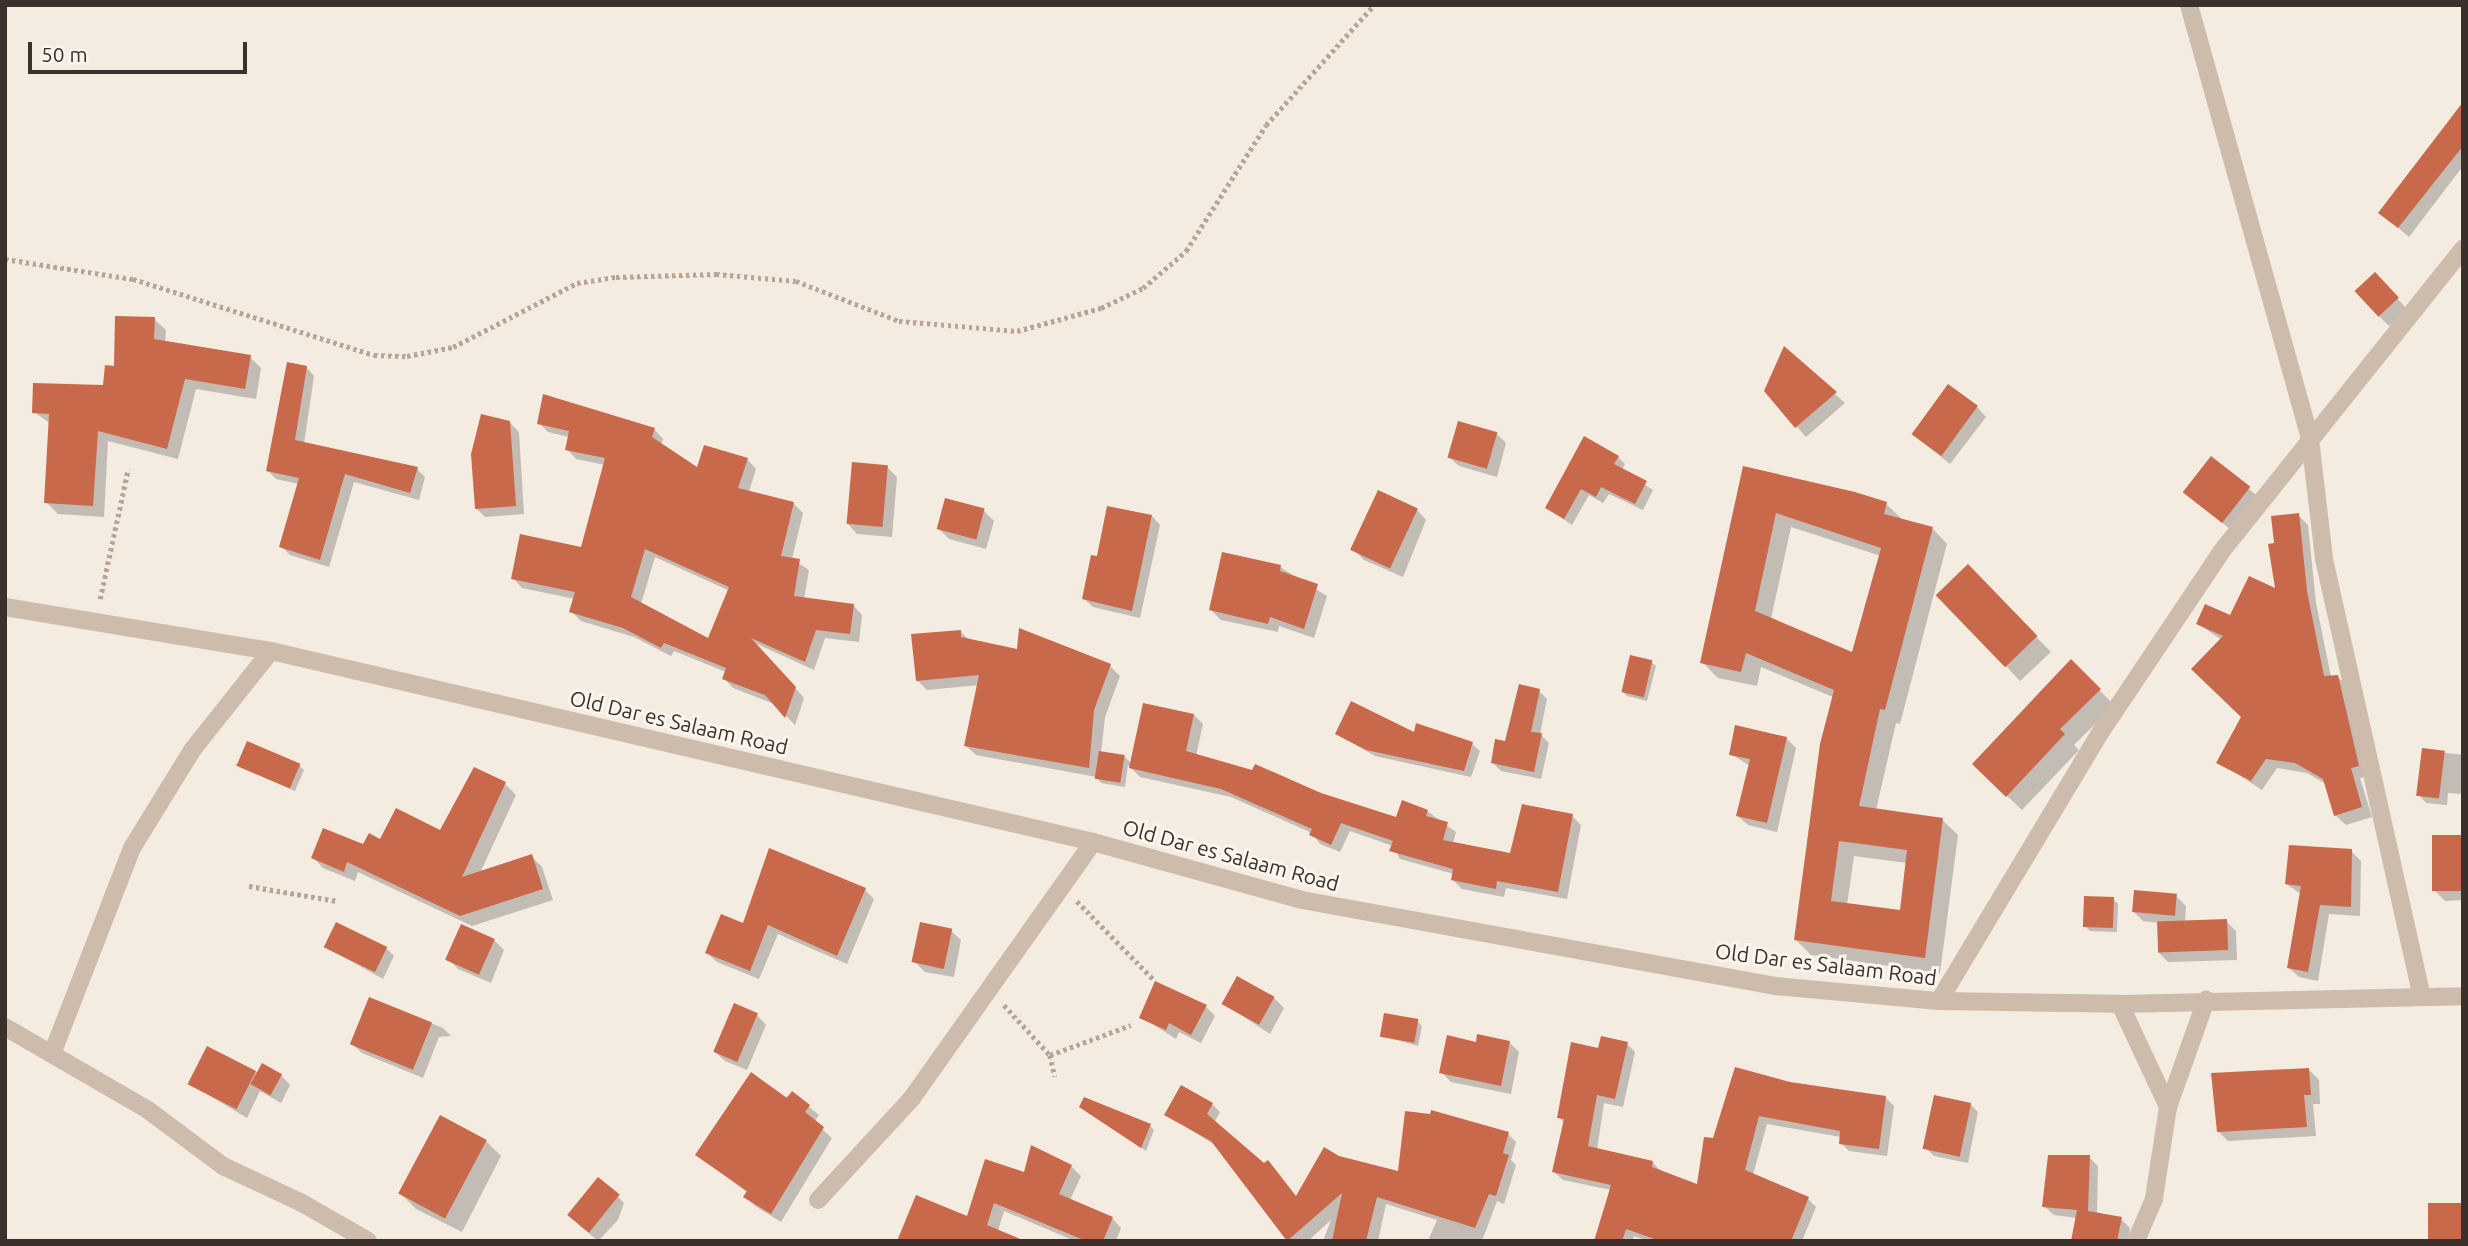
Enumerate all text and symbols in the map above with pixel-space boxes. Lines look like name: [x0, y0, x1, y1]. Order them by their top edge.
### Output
scale bar: [32, 28, 250, 72]
text: 50 m: [41, 42, 88, 66]
street label: Old Dar es Salaam Road: [567, 685, 791, 759]
street label: Old Dar es Salaam Road: [1120, 814, 1342, 896]
street label: Old Dar es Salaam Road: [1714, 938, 1938, 990]

